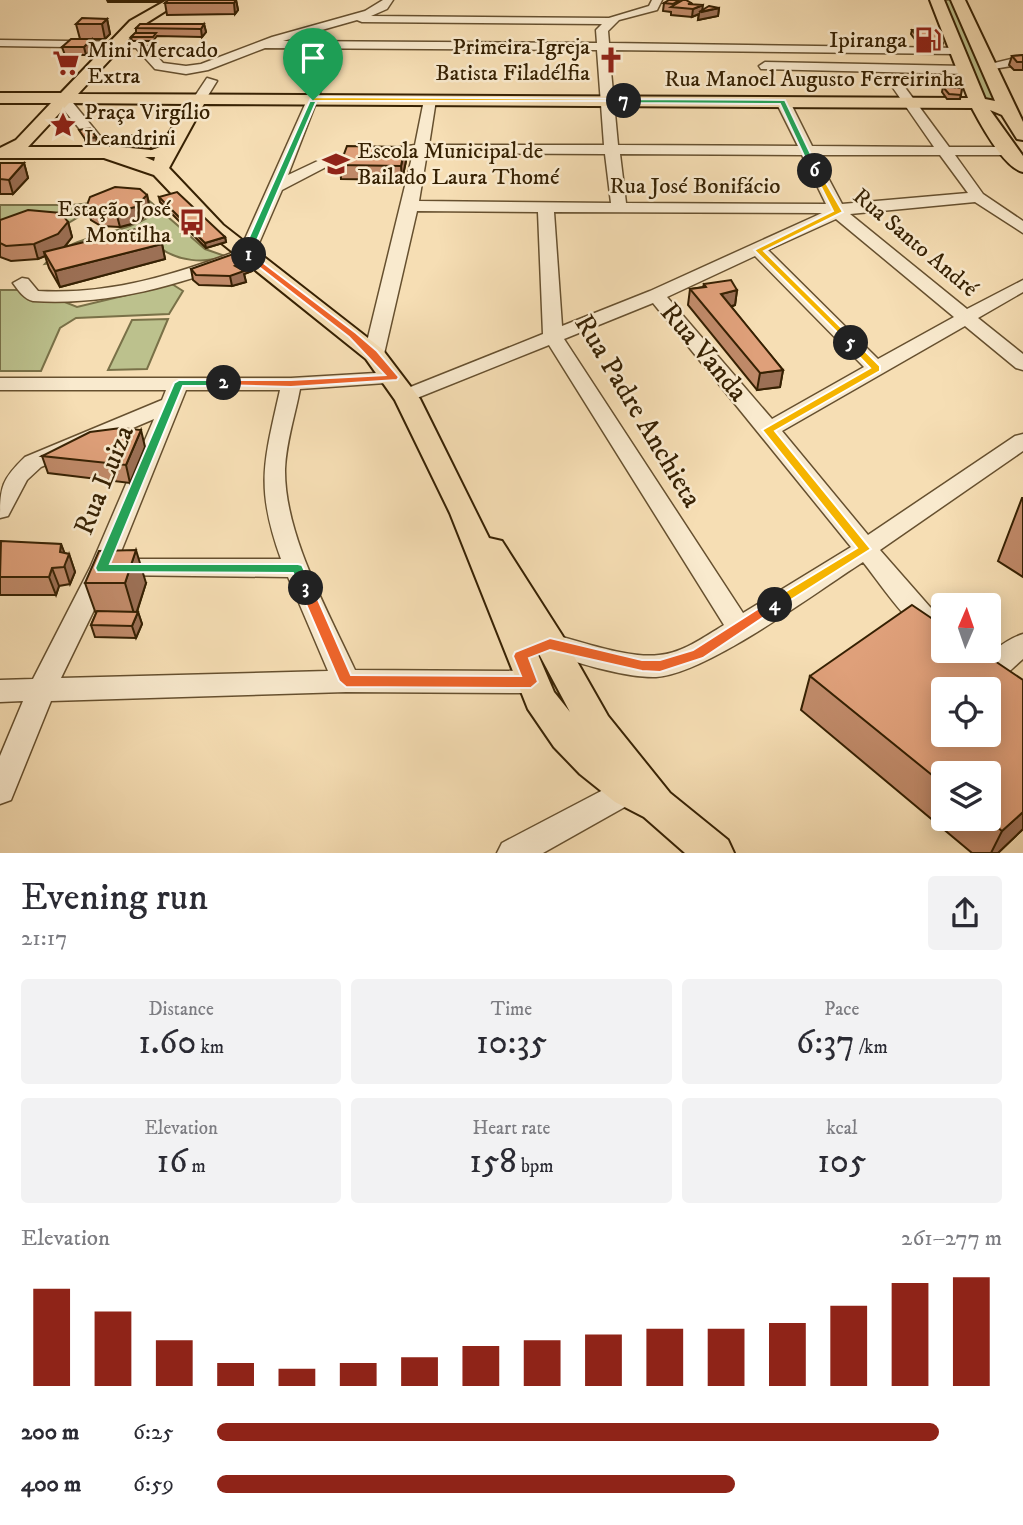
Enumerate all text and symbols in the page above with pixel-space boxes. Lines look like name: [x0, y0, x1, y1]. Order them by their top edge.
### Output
fuel station icon: Ipiranga: [913, 25, 943, 55]
place label: Ipiranga: [829, 26, 907, 55]
pin: [283, 28, 343, 100]
place label: Primeira Igreja Batista Filadélfia: [435, 33, 590, 88]
place label: Mini Mercado Extra: [87, 36, 218, 91]
icon: arrive: [294, 39, 332, 77]
church icon: Primeira Igreja Batista Filadélfia: [596, 45, 626, 75]
supermarket icon: Mini Mercado Extra: [51, 48, 81, 78]
street label: Rua Manoel Augusto Ferreirinha: [664, 65, 964, 94]
pin: 7: [606, 84, 642, 119]
text: 7: [618, 89, 629, 112]
place label: Praça Virgílio Leandrini: [84, 98, 210, 153]
place icon: Praça Virgílio Leandrini: [48, 110, 78, 140]
place label: Escola Municipal de Bailado Laura Thomé: [357, 137, 560, 192]
school or university icon: Escola Municipal de Bailado Laura Thomé: [321, 149, 351, 179]
pin: 6: [798, 154, 832, 188]
text: 6: [810, 159, 819, 182]
street label: Rua José Bonifácio: [610, 172, 780, 201]
street label: Rua Santo André: [847, 182, 984, 304]
place label: Estação José Montilha: [57, 195, 171, 250]
bus stop icon: Estação José Montilha: [177, 207, 207, 237]
pin: 1: [232, 238, 266, 272]
text: 1: [245, 243, 252, 266]
street label: Rua Vanda: [653, 295, 755, 409]
street label: Rua Padre Anchieta: [567, 308, 709, 514]
pin: 5: [834, 326, 868, 360]
text: 5: [846, 331, 855, 354]
pin: 2: [206, 366, 242, 400]
text: 2: [219, 371, 228, 394]
street label: Rua Luiza: [66, 420, 142, 540]
pin: 3: [288, 570, 324, 606]
text: 3: [302, 576, 309, 599]
pin: 4: [758, 588, 792, 622]
text: 4: [769, 593, 780, 616]
north arrow: [931, 593, 1001, 663]
map controls: [931, 593, 1001, 831]
button: locate: [931, 677, 1001, 747]
button: layers: [931, 761, 1001, 831]
text: Evening run: [21, 874, 208, 922]
button: share: [928, 876, 1002, 950]
text: 21:17: [21, 924, 67, 953]
text: Distance: [148, 998, 214, 1021]
text: Time: [491, 998, 532, 1021]
text: Pace: [824, 998, 859, 1021]
text: 1.60: [138, 1021, 196, 1065]
text: 10:35: [476, 1021, 547, 1065]
text: 6:37: [796, 1021, 855, 1065]
text: km: [196, 1036, 224, 1059]
text: /km: [855, 1036, 888, 1059]
text: Elevation: [144, 1117, 218, 1140]
text: Heart rate: [473, 1117, 550, 1140]
text: kcal: [826, 1117, 857, 1140]
text: 16: [157, 1140, 187, 1184]
text: 158: [469, 1140, 517, 1184]
text: 105: [817, 1140, 866, 1184]
text: m: [187, 1155, 206, 1178]
text: bpm: [517, 1155, 554, 1178]
text: Elevation: [21, 1224, 110, 1253]
text: 261–277 m: [901, 1224, 1002, 1253]
text: 200 m: [21, 1418, 79, 1447]
text: 6:25: [133, 1418, 174, 1447]
text: 400 m: [21, 1470, 81, 1499]
text: 6:59: [133, 1470, 174, 1499]

